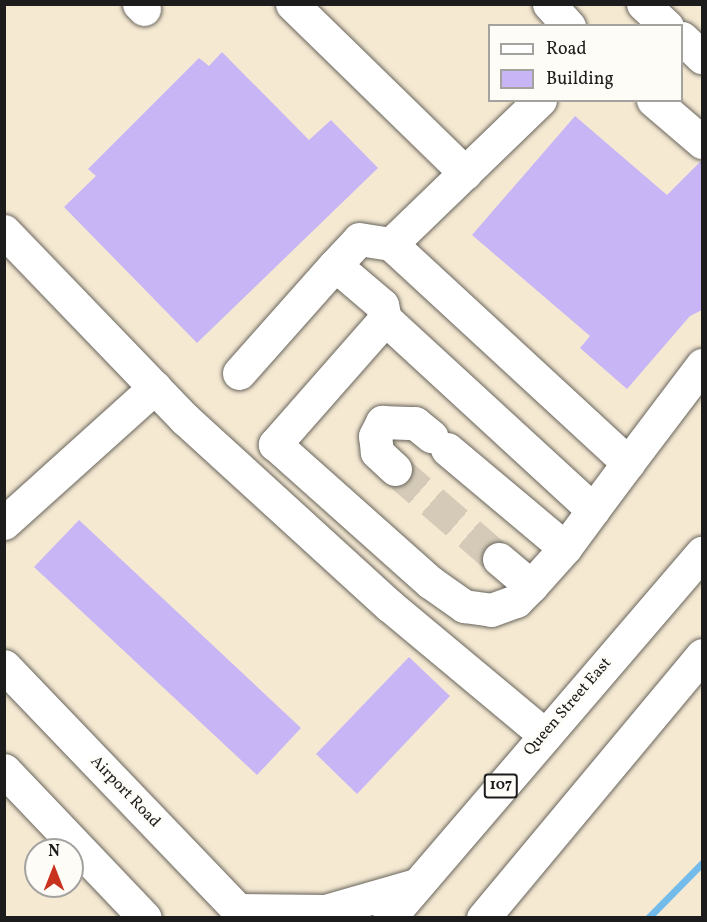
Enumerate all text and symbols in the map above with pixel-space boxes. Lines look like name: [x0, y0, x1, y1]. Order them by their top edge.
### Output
legend: [488, 24, 683, 102]
text: Road: [546, 37, 587, 62]
text: Building: [546, 67, 614, 92]
street label: Queen Street East: [520, 654, 616, 760]
street label: Airport Road: [86, 752, 164, 832]
road number: 107: [483, 774, 519, 798]
north arrow: [24, 838, 84, 898]
text: N: [48, 841, 60, 863]

